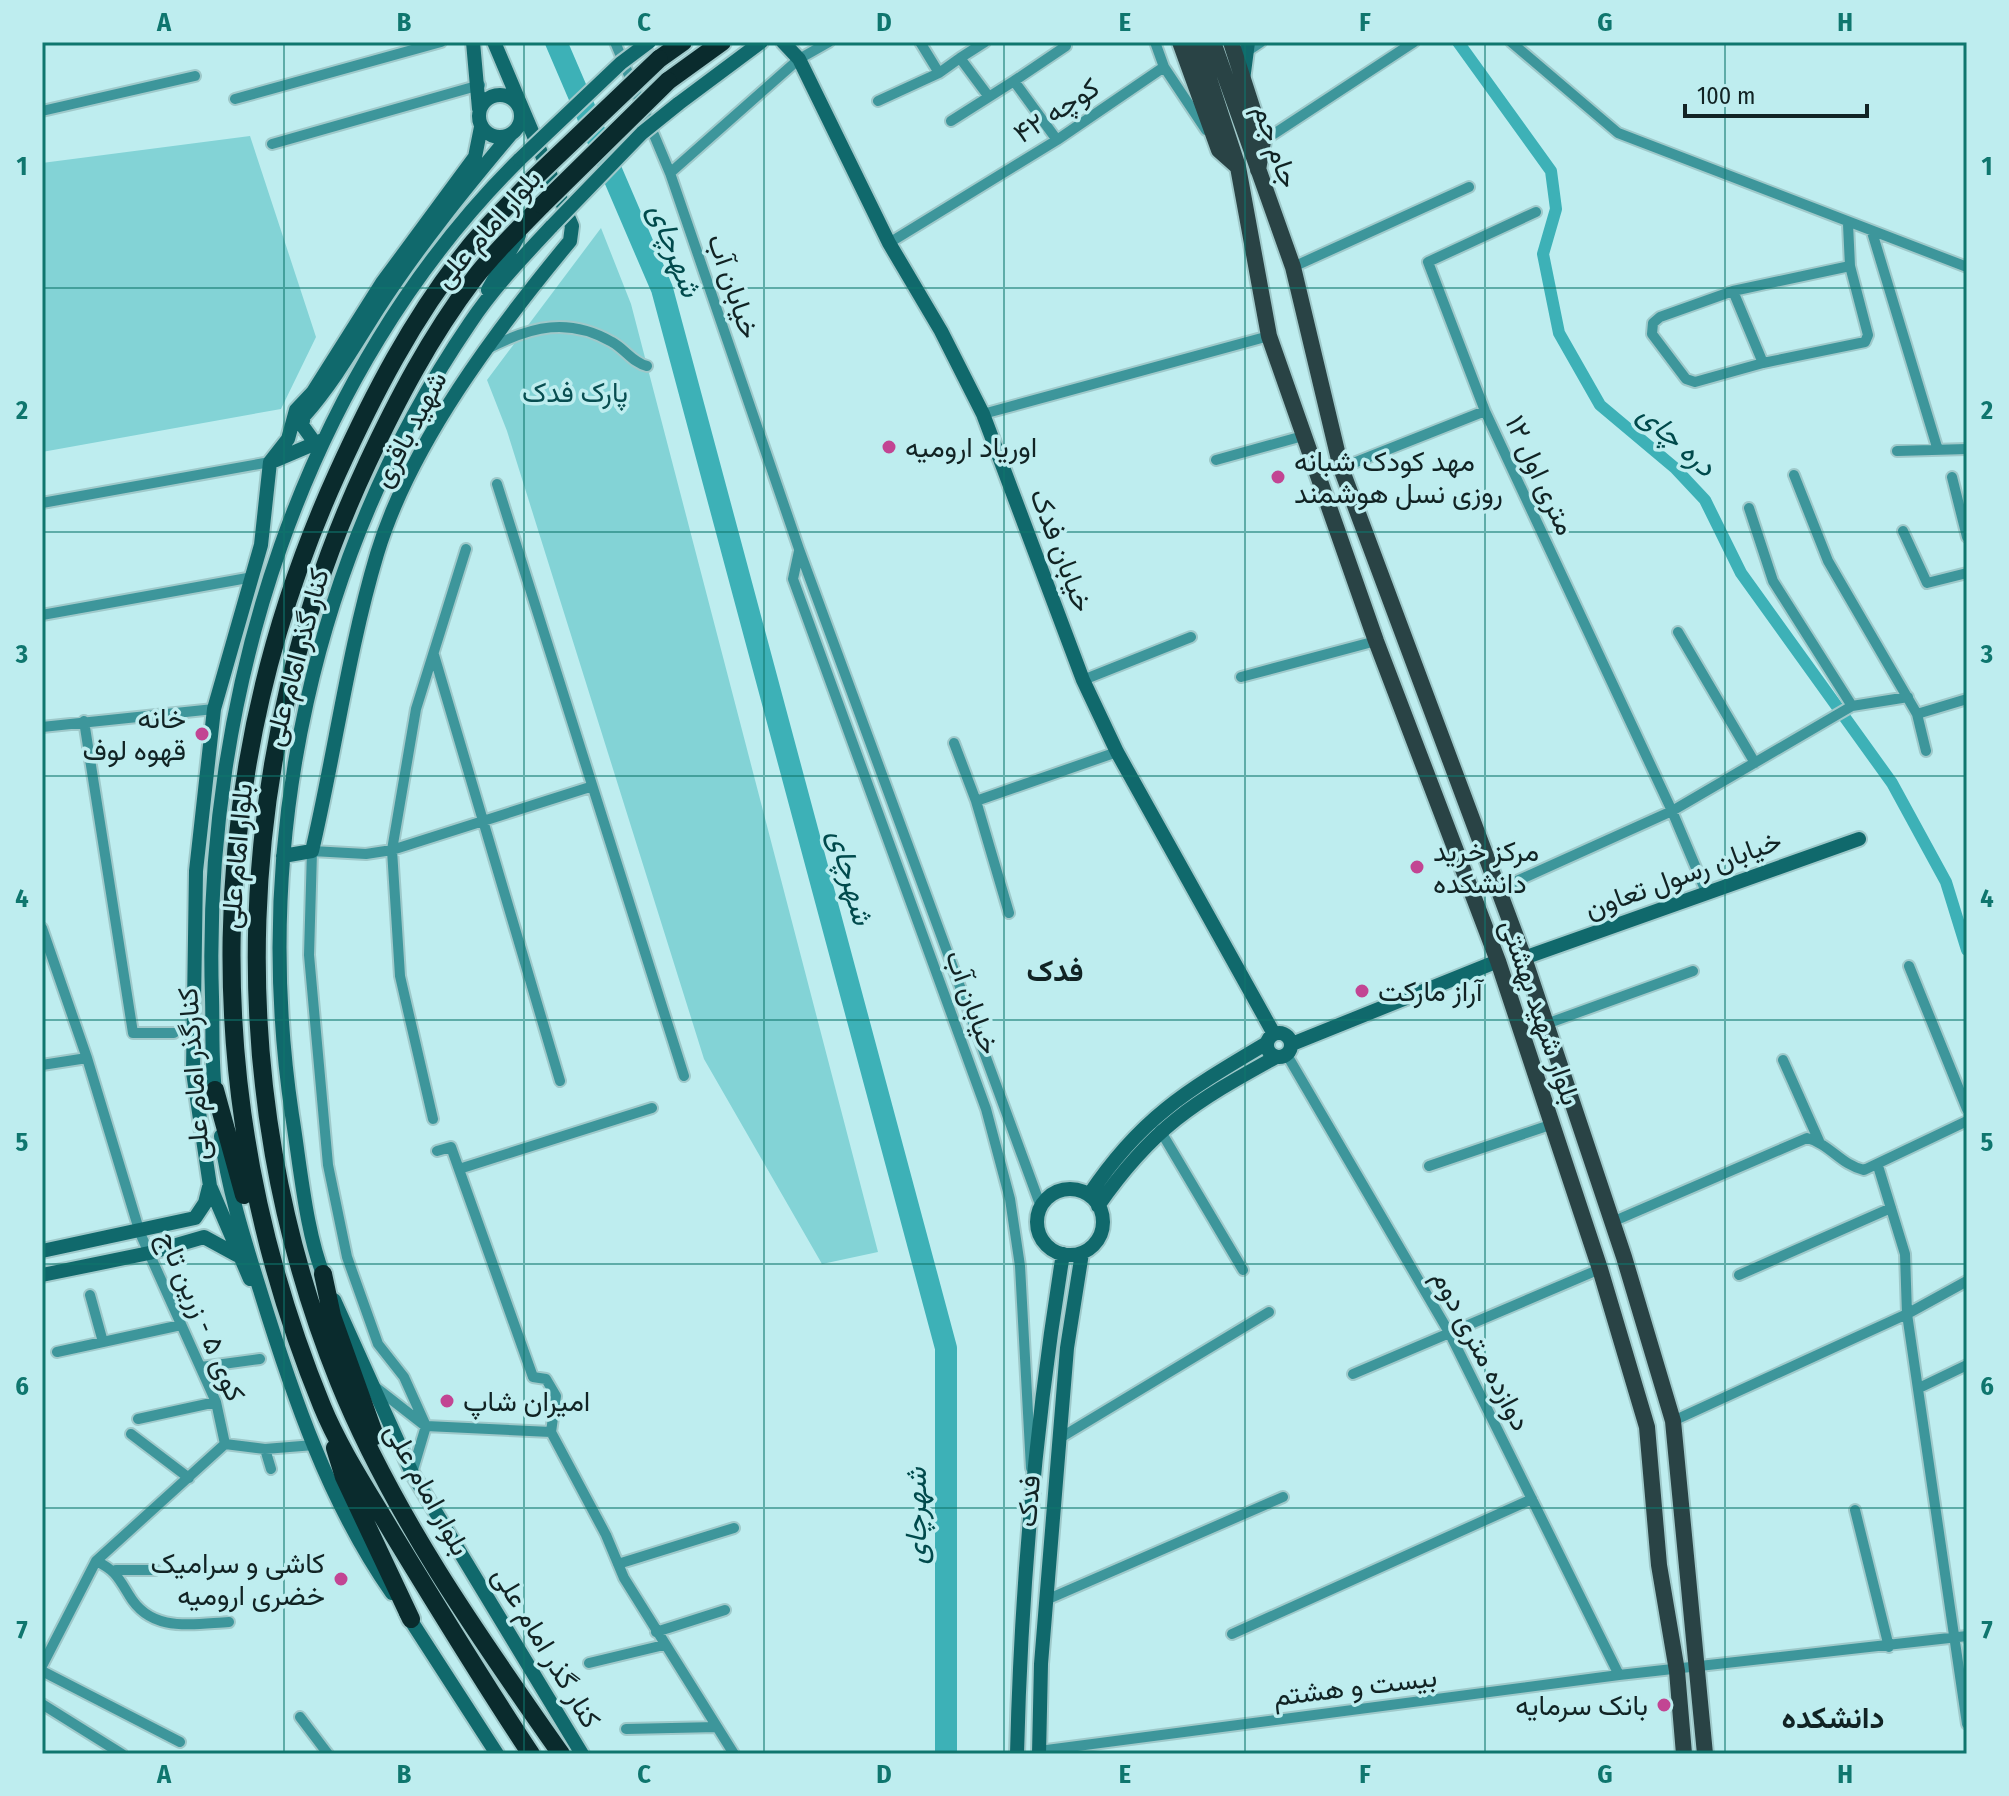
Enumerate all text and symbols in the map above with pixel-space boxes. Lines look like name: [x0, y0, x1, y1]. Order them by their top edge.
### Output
text: A: [156, 7, 172, 38]
text: B: [397, 7, 412, 38]
text: C: [637, 7, 651, 38]
text: D: [876, 7, 892, 38]
text: E: [1119, 7, 1131, 38]
text: F: [1359, 7, 1371, 38]
text: G: [1597, 7, 1613, 38]
text: H: [1837, 7, 1853, 38]
scale bar: [1685, 68, 1867, 118]
street label: کوچه ۴۲: [1007, 71, 1106, 152]
text: 100 m: [1697, 82, 1755, 110]
street label: جام جم: [1245, 100, 1306, 193]
text: 1: [17, 151, 28, 182]
text: 1: [1982, 151, 1993, 182]
street label: بلوار امام علی: [427, 162, 549, 296]
water label: شهرچای: [639, 198, 710, 304]
street label: خیابان آب: [700, 230, 767, 343]
street label: شهید باقری: [365, 366, 455, 493]
park label: پارک فدک: [522, 376, 628, 411]
text: 2: [15, 395, 28, 426]
text: 2: [1980, 395, 1993, 426]
water label: دره چای: [1629, 396, 1724, 486]
street label: ۱۲ متری اول: [1498, 410, 1583, 541]
place label: اوریاد ارومیه: [905, 431, 1037, 465]
marker: اوریاد ارومیه: [880, 438, 898, 456]
place label: مهد کودک شبانه روزی نسل هوشمند: [1294, 445, 1503, 511]
marker: مهد کودک شبانه روزی نسل هوشمند: [1269, 468, 1287, 486]
street label: خیابان فدک: [1023, 484, 1100, 616]
street label: کنار گذر امام علی: [257, 565, 338, 750]
text: 3: [15, 639, 28, 670]
text: 3: [1980, 639, 1993, 670]
place label: خانه قهوه لوف: [82, 702, 186, 768]
marker: خانه قهوه لوف: [193, 725, 211, 743]
street label: بلوار امام علی: [214, 782, 261, 930]
street label: خیابان رسول تعاون: [1580, 824, 1786, 926]
water label: شهرچای: [819, 826, 881, 930]
place label: مرکز خرید دانشکده: [1433, 835, 1539, 900]
marker: مرکز خرید دانشکده: [1408, 858, 1426, 876]
text: 4: [15, 883, 29, 914]
text: 4: [1980, 883, 1994, 914]
street label: بلوار شهید بهشتی: [1492, 915, 1588, 1110]
street label: خیابان آب: [938, 946, 1007, 1059]
district label: فدک: [1027, 953, 1083, 989]
place label: آراز مارکت: [1378, 975, 1485, 1009]
marker: آراز مارکت: [1353, 982, 1371, 1000]
street label: کنارگذر امام علی: [171, 986, 218, 1162]
text: 5: [16, 1127, 29, 1158]
text: 5: [1981, 1127, 1994, 1158]
street label: کوی ۵ - زرین تاج: [149, 1226, 252, 1407]
street label: دوازده متری دوم: [1424, 1264, 1538, 1437]
text: 6: [15, 1371, 29, 1402]
text: 6: [1980, 1371, 1994, 1402]
place label: امیران شاپ: [463, 1385, 590, 1420]
marker: امیران شاپ: [438, 1392, 456, 1410]
street label: بلوار امام علی: [376, 1417, 477, 1562]
water label: شهرچای: [898, 1466, 936, 1564]
street label: فدک: [1010, 1474, 1047, 1528]
place label: کاشی و سرامیک خضری ارومیه: [150, 1547, 325, 1613]
street label: کنار گذر امام علی: [484, 1561, 608, 1735]
marker: کاشی و سرامیک خضری ارومیه: [332, 1570, 350, 1588]
text: 7: [16, 1615, 28, 1646]
text: 7: [1981, 1615, 1993, 1646]
street label: بیست و هشتم: [1271, 1660, 1439, 1715]
place label: بانک سرمایه: [1515, 1689, 1648, 1723]
marker: بانک سرمایه: [1655, 1696, 1673, 1714]
district label: دانشکده: [1781, 1700, 1885, 1736]
text: A: [156, 1759, 172, 1790]
text: B: [397, 1759, 412, 1790]
text: C: [637, 1759, 651, 1790]
text: D: [876, 1759, 892, 1790]
text: E: [1119, 1759, 1131, 1790]
text: F: [1359, 1759, 1371, 1790]
text: G: [1597, 1759, 1613, 1790]
text: H: [1837, 1759, 1853, 1790]

